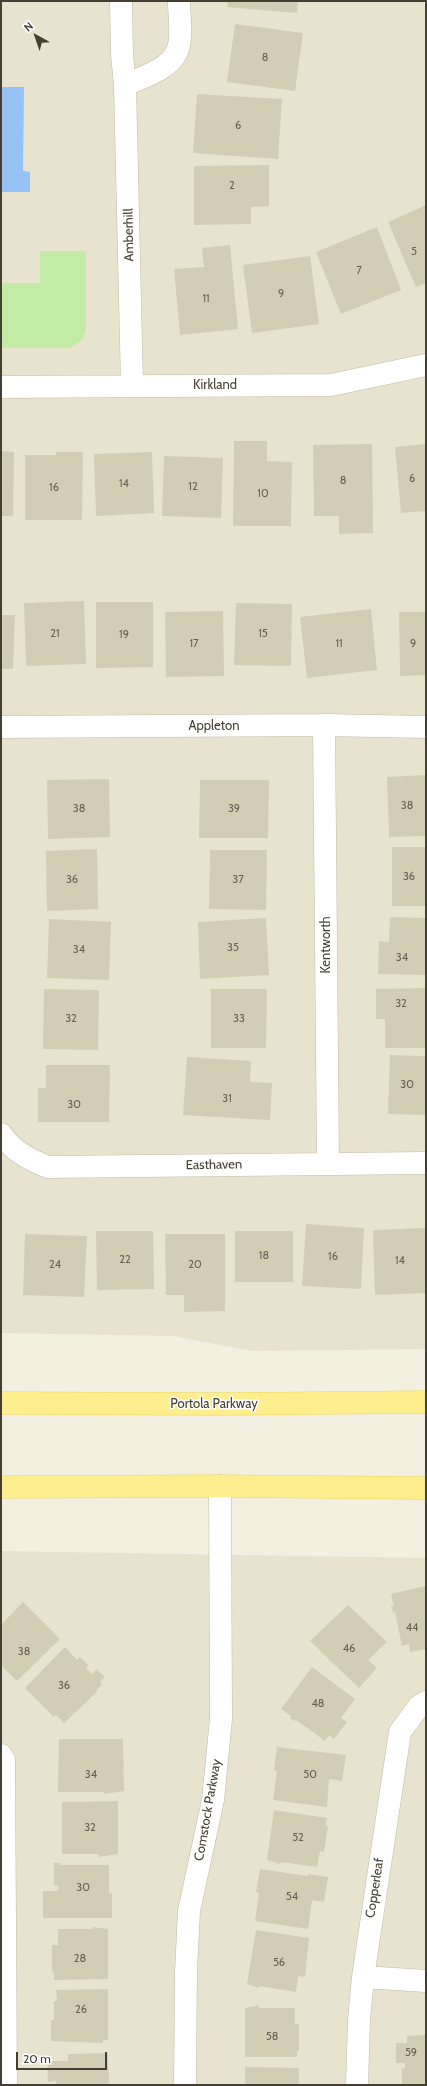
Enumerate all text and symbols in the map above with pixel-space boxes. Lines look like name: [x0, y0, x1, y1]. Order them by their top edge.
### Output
north arrow: [16, 16, 56, 56]
text: N: [21, 19, 36, 35]
house number: 8: [262, 51, 268, 65]
house number: 6: [235, 119, 241, 133]
house number: 2: [229, 179, 235, 193]
street label: Amberhill: [121, 208, 137, 262]
house number: 5: [411, 245, 417, 259]
house number: 7: [356, 264, 362, 278]
house number: 9: [278, 287, 284, 301]
house number: 11: [202, 292, 210, 306]
street label: Kirkland: [193, 377, 237, 393]
house number: 6: [409, 472, 415, 486]
house number: 8: [340, 474, 346, 488]
house number: 14: [119, 477, 129, 491]
house number: 12: [188, 480, 198, 494]
house number: 16: [49, 481, 59, 495]
house number: 10: [257, 487, 269, 501]
house number: 21: [50, 627, 60, 641]
house number: 15: [258, 627, 268, 641]
house number: 19: [119, 628, 129, 642]
house number: 17: [189, 637, 199, 651]
house number: 11: [335, 637, 343, 651]
house number: 9: [410, 637, 416, 651]
street label: Appleton: [189, 718, 239, 734]
house number: 38: [401, 799, 413, 813]
house number: 38: [73, 802, 85, 816]
house number: 39: [228, 802, 240, 816]
house number: 36: [403, 870, 415, 884]
house number: 36: [66, 873, 78, 887]
house number: 37: [232, 873, 244, 887]
street label: Kentworth: [318, 916, 334, 974]
house number: 35: [227, 941, 239, 955]
house number: 34: [73, 943, 85, 957]
house number: 34: [396, 951, 408, 965]
house number: 32: [395, 997, 407, 1011]
house number: 32: [65, 1012, 77, 1026]
house number: 33: [233, 1012, 245, 1026]
house number: 30: [400, 1078, 414, 1092]
house number: 31: [222, 1092, 232, 1106]
house number: 30: [67, 1098, 81, 1112]
street label: Easthaven: [186, 1157, 242, 1173]
house number: 18: [259, 1249, 269, 1263]
house number: 16: [328, 1250, 338, 1264]
house number: 22: [119, 1253, 131, 1267]
house number: 14: [395, 1254, 405, 1268]
house number: 24: [49, 1258, 61, 1272]
house number: 20: [188, 1258, 202, 1272]
street label: Portola Parkway: [170, 1396, 258, 1412]
house number: 44: [406, 1621, 418, 1635]
house number: 46: [343, 1642, 355, 1656]
house number: 38: [18, 1645, 30, 1659]
house number: 36: [58, 1679, 70, 1693]
house number: 48: [311, 1697, 325, 1711]
street label: Comstock Parkway: [191, 1758, 225, 1862]
house number: 34: [85, 1768, 97, 1782]
house number: 50: [303, 1768, 317, 1782]
house number: 32: [84, 1821, 96, 1835]
house number: 52: [292, 1831, 304, 1845]
street label: Copperleaf: [363, 1857, 387, 1919]
house number: 30: [76, 1881, 90, 1895]
house number: 54: [286, 1890, 298, 1904]
house number: 28: [74, 1952, 86, 1966]
house number: 56: [273, 1956, 285, 1970]
house number: 26: [75, 2003, 87, 2017]
house number: 58: [266, 2030, 278, 2044]
scale bar: [18, 2044, 109, 2070]
house number: 59: [405, 2046, 417, 2060]
text: 20 m: [23, 2051, 51, 2066]

